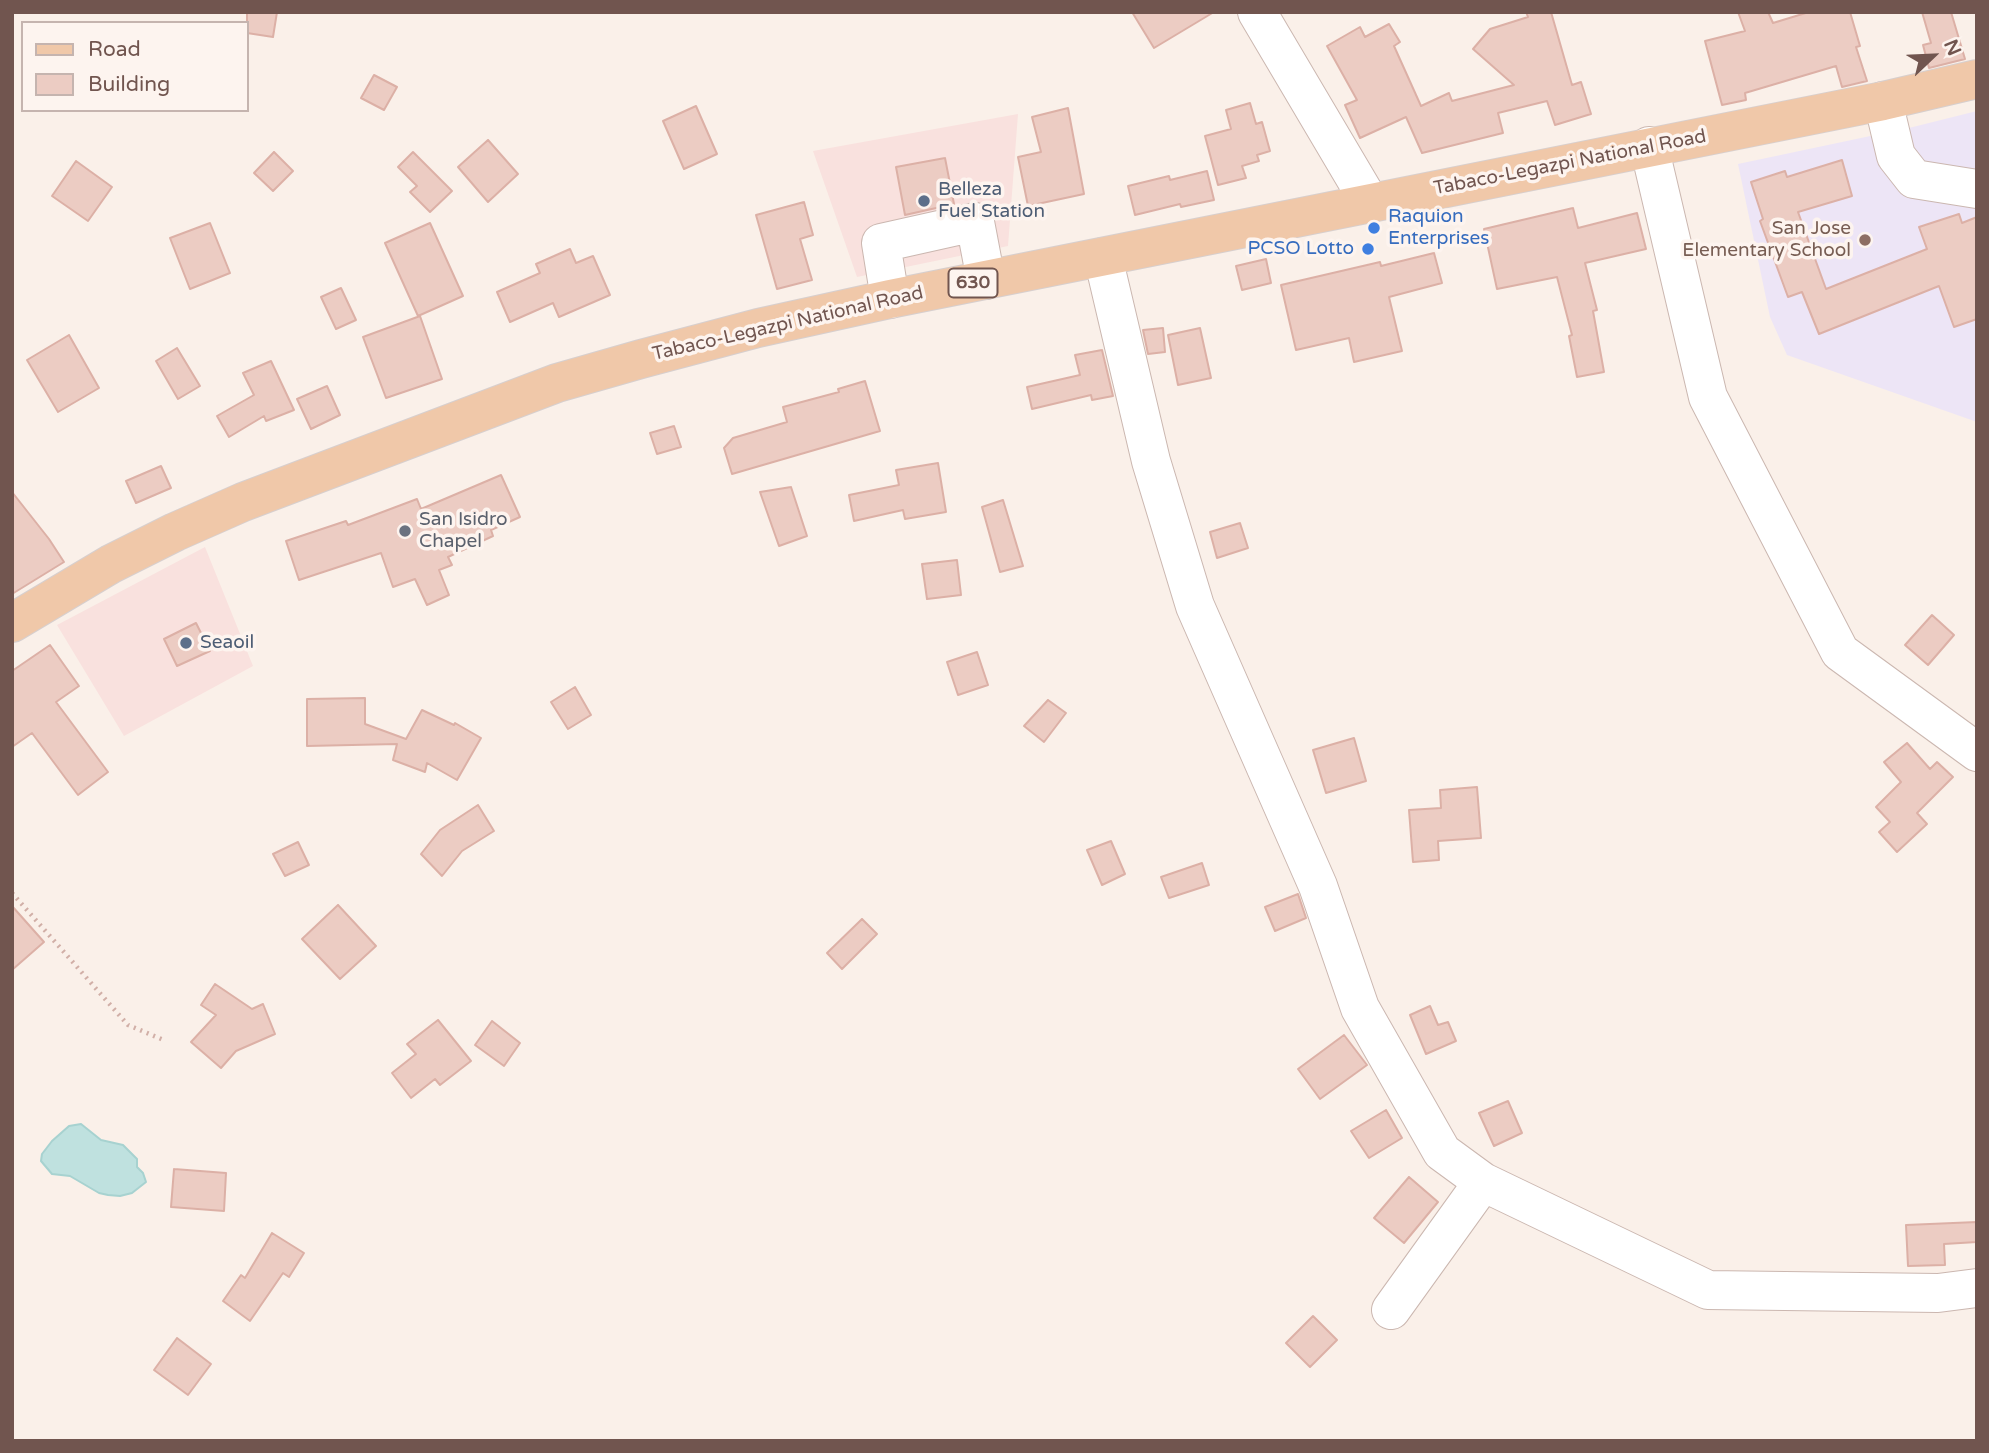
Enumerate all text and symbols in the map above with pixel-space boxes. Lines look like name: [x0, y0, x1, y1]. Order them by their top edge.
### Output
legend: [21, 21, 248, 112]
north arrow: [1898, 21, 1968, 91]
text: N: [1939, 36, 1965, 59]
text: Road: [88, 37, 141, 62]
text: Building: [88, 72, 170, 97]
street label: Tabaco-Legazpi National Road: [1432, 125, 1708, 201]
place label: Belleza Fuel Station: [938, 179, 1045, 223]
marker: Belleza Fuel Station: [916, 193, 932, 209]
place label: Raquion Enterprises: [1388, 206, 1489, 250]
place label: San Jose Elementary School: [1682, 218, 1851, 262]
marker: Raquion Enterprises: [1366, 220, 1382, 236]
marker: San Jose Elementary School: [1857, 232, 1873, 248]
place label: PCSO Lotto: [1248, 238, 1354, 260]
marker: PCSO Lotto: [1360, 241, 1376, 257]
road number: 630: [948, 268, 998, 298]
street label: Tabaco-Legazpi National Road: [650, 282, 926, 366]
place label: San Isidro Chapel: [419, 509, 507, 553]
marker: San Isidro Chapel: [397, 523, 413, 539]
place label: Seaoil: [200, 632, 254, 654]
marker: Seaoil: [178, 635, 194, 651]

